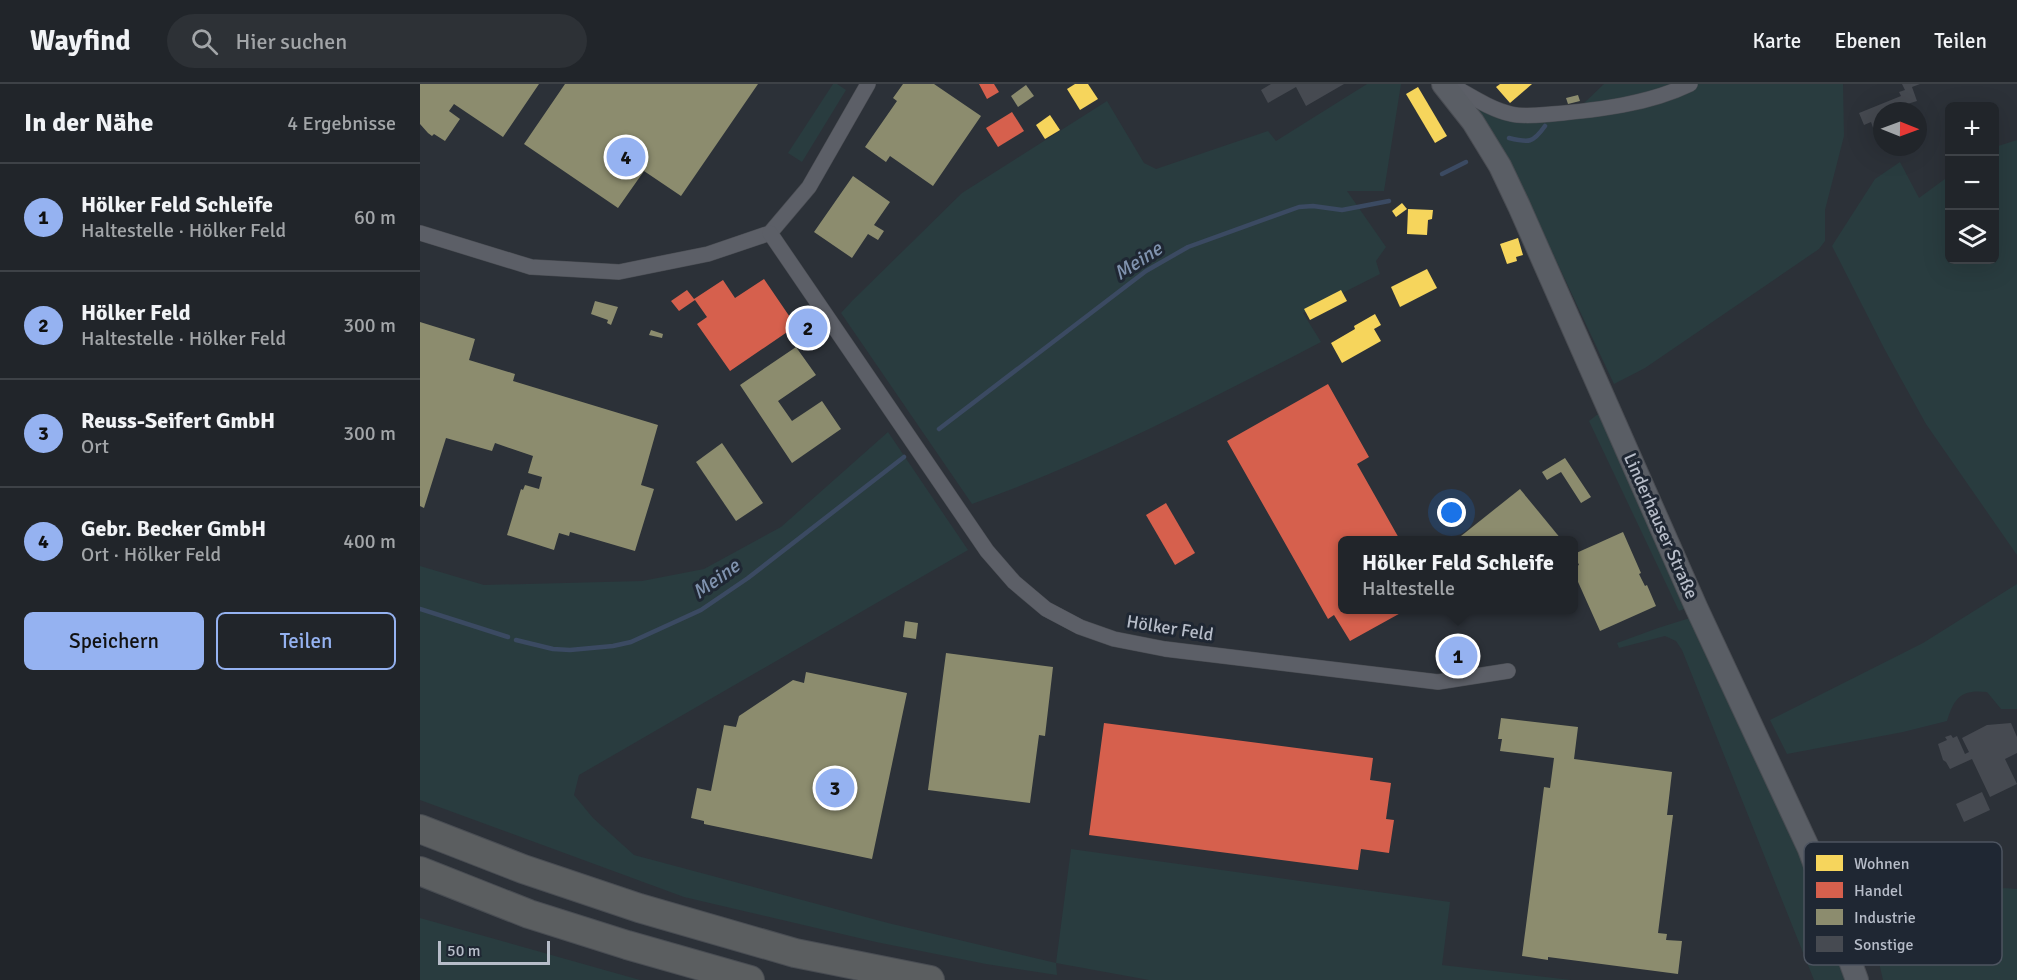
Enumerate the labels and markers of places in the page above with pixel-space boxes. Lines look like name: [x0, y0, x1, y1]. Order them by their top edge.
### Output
pin: 4: [606, 134, 646, 180]
pin: 2: [788, 306, 828, 350]
pin: 1: [1438, 634, 1478, 678]
pin: 3: [816, 766, 854, 810]

